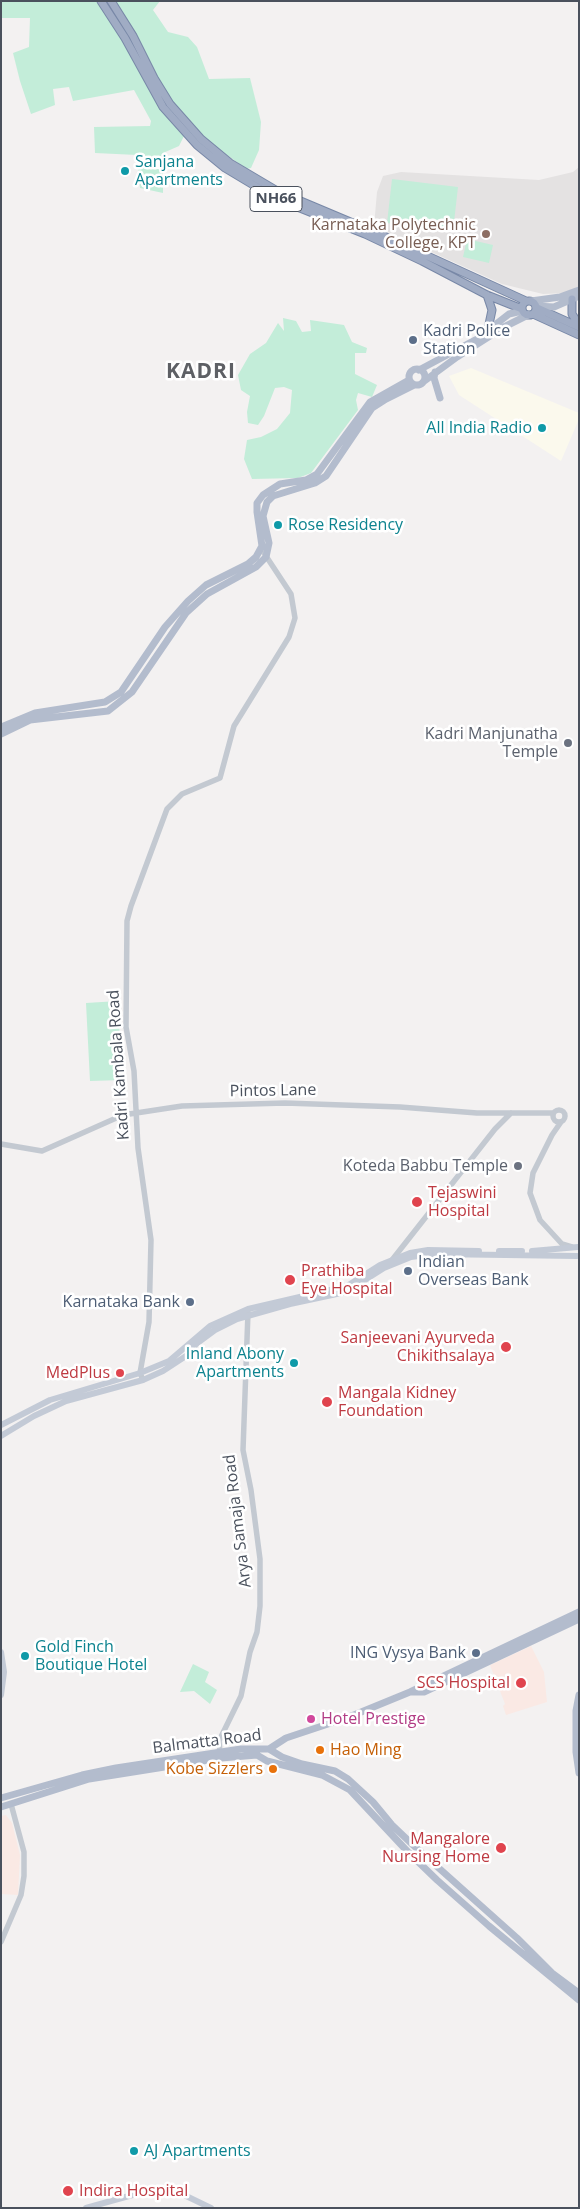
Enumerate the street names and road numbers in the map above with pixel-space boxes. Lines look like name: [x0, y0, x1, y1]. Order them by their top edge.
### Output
road number: NH66: [250, 186, 302, 212]
street label: Kadri Kambala Road: [104, 989, 134, 1141]
street label: Pintos Lane: [230, 1081, 316, 1101]
street label: Arya Samaja Road: [220, 1453, 256, 1589]
street label: Balmatta Road: [151, 1726, 263, 1758]

